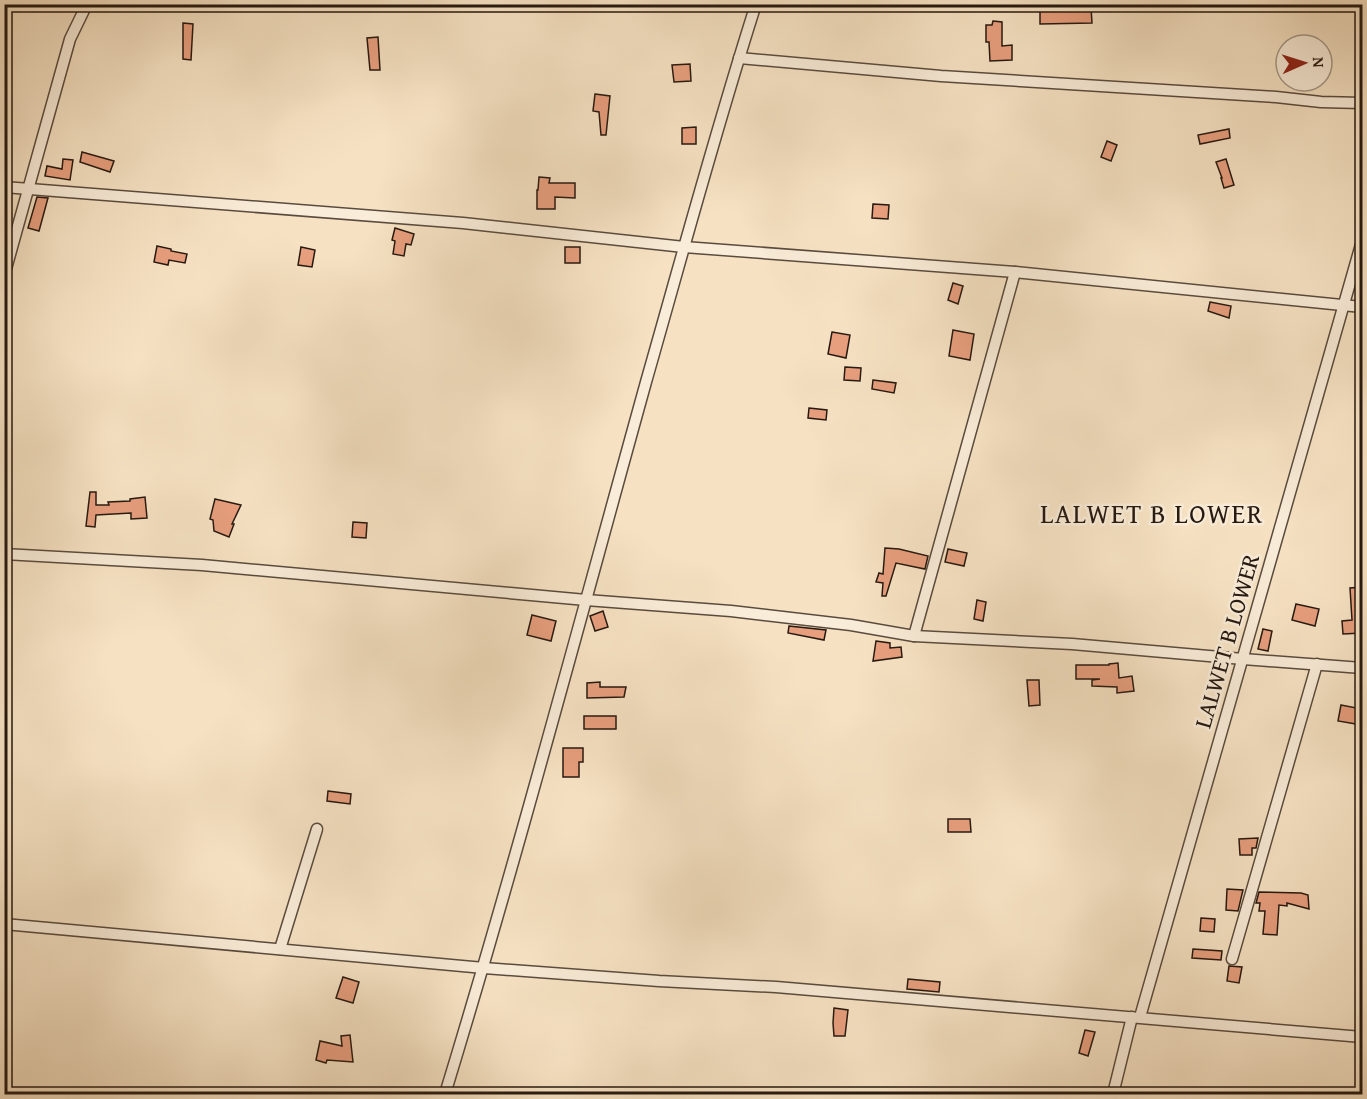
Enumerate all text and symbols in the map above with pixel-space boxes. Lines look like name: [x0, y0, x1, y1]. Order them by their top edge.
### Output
north arrow: [1274, 33, 1334, 93]
text: N: [1307, 56, 1331, 68]
district label: LALWET B LOWER: [1040, 493, 1264, 533]
street label: LALWET B LOWER: [1185, 549, 1268, 732]

